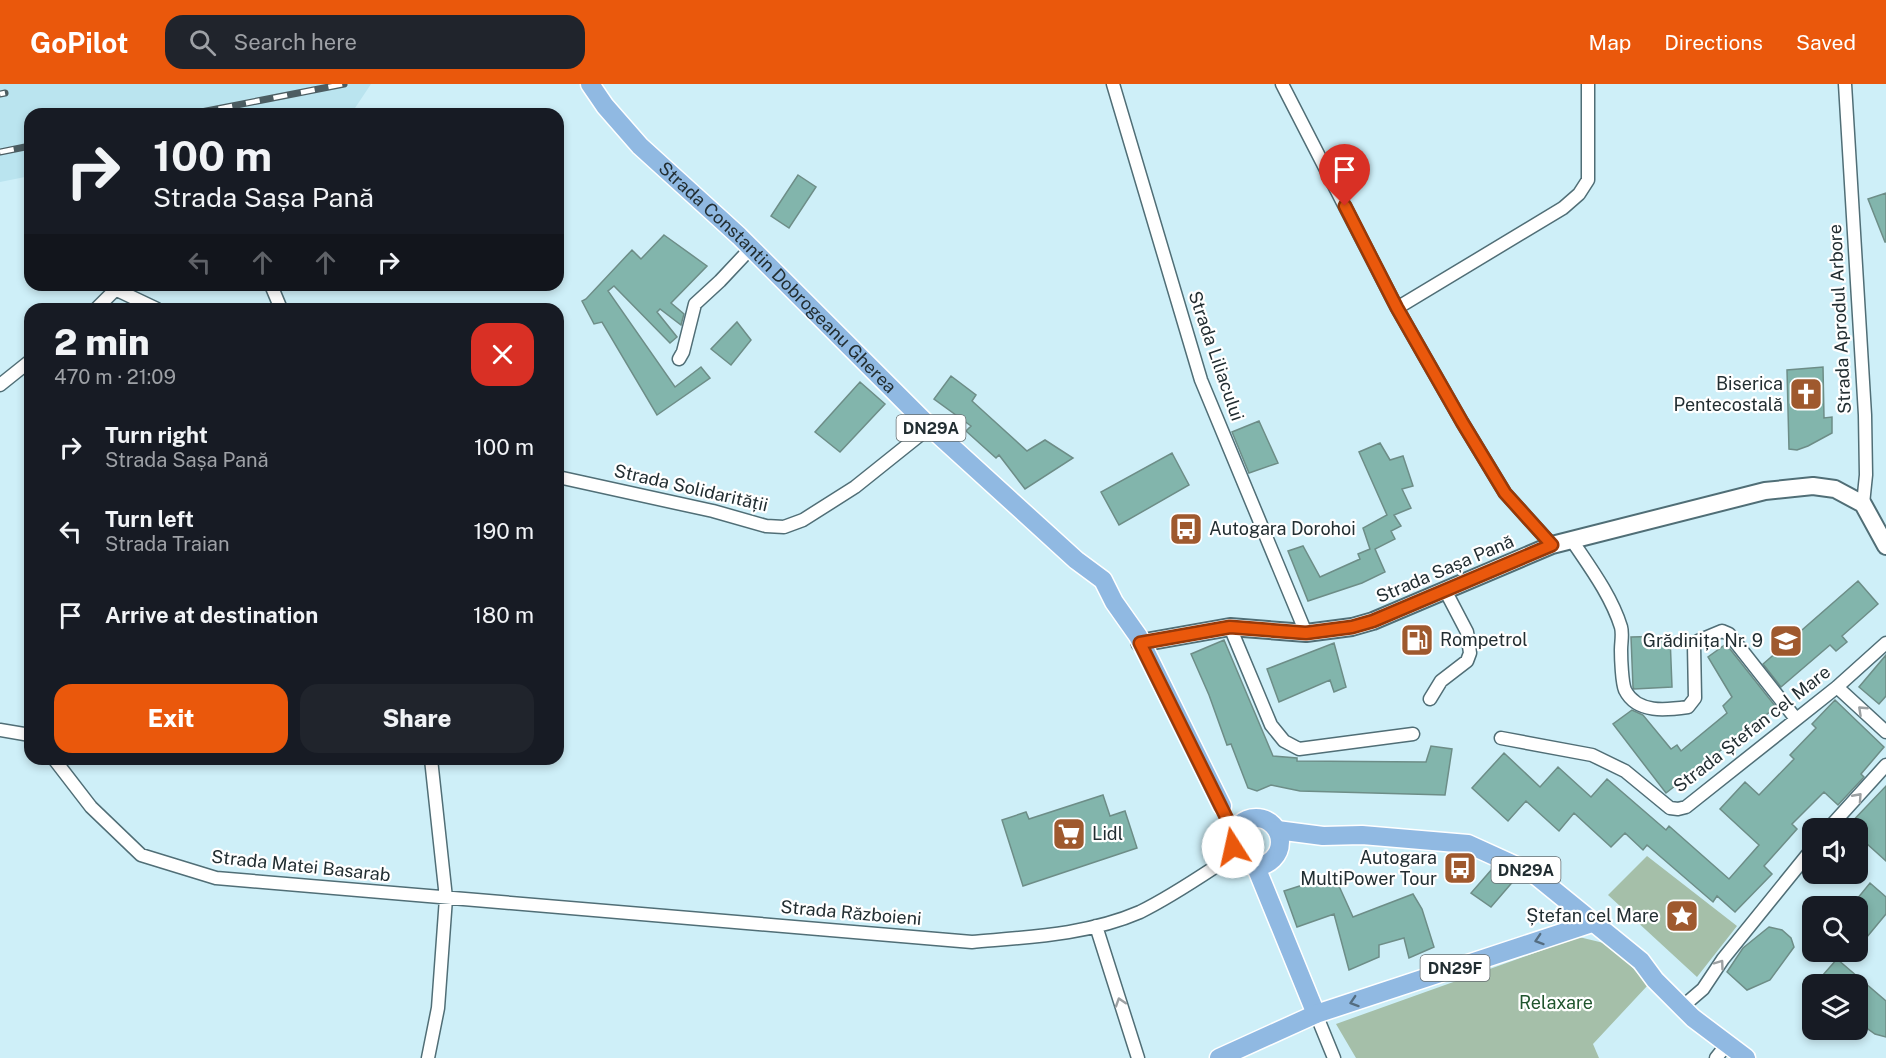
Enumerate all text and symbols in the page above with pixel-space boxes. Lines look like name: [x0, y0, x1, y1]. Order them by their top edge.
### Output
search box: [165, 15, 585, 69]
text: GoPilot: [30, 26, 129, 59]
icon: search: [186, 26, 219, 59]
text: Search here: [234, 29, 357, 55]
text: Map: [1589, 30, 1631, 55]
text: Directions: [1664, 30, 1763, 55]
text: Saved: [1796, 30, 1856, 55]
text: 100 m: [153, 131, 272, 180]
icon: right: [54, 132, 132, 210]
pin: [1319, 144, 1370, 206]
icon: arrive: [1328, 153, 1361, 186]
street label: Strada Constantin Dobrogeanu Gherea: [655, 157, 901, 397]
text: Strada Sașa Pană: [153, 181, 374, 213]
street label: Strada Aprodul Arbore: [1824, 224, 1855, 414]
icon: left: [183, 246, 216, 279]
icon: ahead: [246, 246, 279, 279]
icon: ahead: [309, 246, 342, 279]
icon: right: [372, 246, 405, 279]
street label: Strada Liliacului: [1184, 288, 1248, 423]
text: 2 min: [54, 321, 150, 363]
button: close: [471, 323, 534, 386]
text: 470 m · 21:09: [54, 365, 176, 389]
place label: Biserica Pentecostală: [1674, 373, 1783, 415]
church icon: Biserica Pentecostală: [1788, 376, 1824, 412]
road number: DN29A: [896, 415, 966, 441]
text: Turn right: [105, 422, 208, 448]
icon: right: [54, 431, 87, 464]
text: 100 m: [474, 434, 534, 460]
text: Strada Sașa Pană: [105, 448, 269, 472]
street label: Strada Solidarității: [612, 460, 770, 515]
text: Turn left: [105, 506, 194, 532]
bus stop icon: Autogara Dorohoi: [1168, 511, 1204, 547]
icon: left: [54, 515, 87, 548]
text: 190 m: [474, 518, 534, 544]
place label: Autogara Dorohoi: [1209, 518, 1356, 539]
street label: Strada Sașa Pană: [1373, 530, 1517, 607]
text: Strada Traian: [105, 532, 229, 556]
icon: arrive: [54, 599, 87, 632]
text: Arrive at destination: [105, 602, 318, 628]
text: 180 m: [473, 602, 534, 628]
fuel station icon: Rompetrol: [1399, 622, 1435, 658]
school or university icon: Grădinița Nr. 9: [1768, 623, 1804, 659]
place label: Rompetrol: [1440, 629, 1528, 650]
place label: Grădinița Nr. 9: [1643, 630, 1763, 651]
street label: Strada Ștefan cel Mare: [1669, 661, 1834, 796]
button: Exit: [54, 684, 288, 753]
button: Share: [300, 684, 534, 753]
one-way arrow: [1858, 706, 1868, 717]
one-way arrow: [1850, 793, 1861, 804]
position arrow: [1201, 815, 1265, 879]
supermarket icon: Lidl: [1051, 816, 1087, 852]
map controls: [1802, 818, 1868, 1040]
button: sound: [1802, 818, 1868, 884]
place label: Lidl: [1092, 823, 1123, 844]
street label: Strada Matei Basarab: [210, 846, 392, 885]
place label: Autogara MultiPower Tour: [1300, 847, 1437, 889]
bus stop icon: Autogara MultiPower Tour: [1442, 850, 1478, 886]
road number: DN29A: [1492, 857, 1561, 883]
street label: Strada Războieni: [780, 896, 922, 929]
button: search: [1802, 896, 1868, 962]
place icon: Ștefan cel Mare: [1664, 898, 1700, 934]
place label: Ștefan cel Mare: [1526, 905, 1659, 926]
one-way arrow: [1534, 933, 1545, 946]
road number: DN29F: [1420, 955, 1490, 981]
one-way arrow: [1713, 959, 1724, 970]
button: layers: [1802, 974, 1868, 1040]
park label: Relaxare: [1519, 992, 1593, 1013]
one-way arrow: [1349, 994, 1360, 1007]
one-way arrow: [1115, 997, 1128, 1008]

